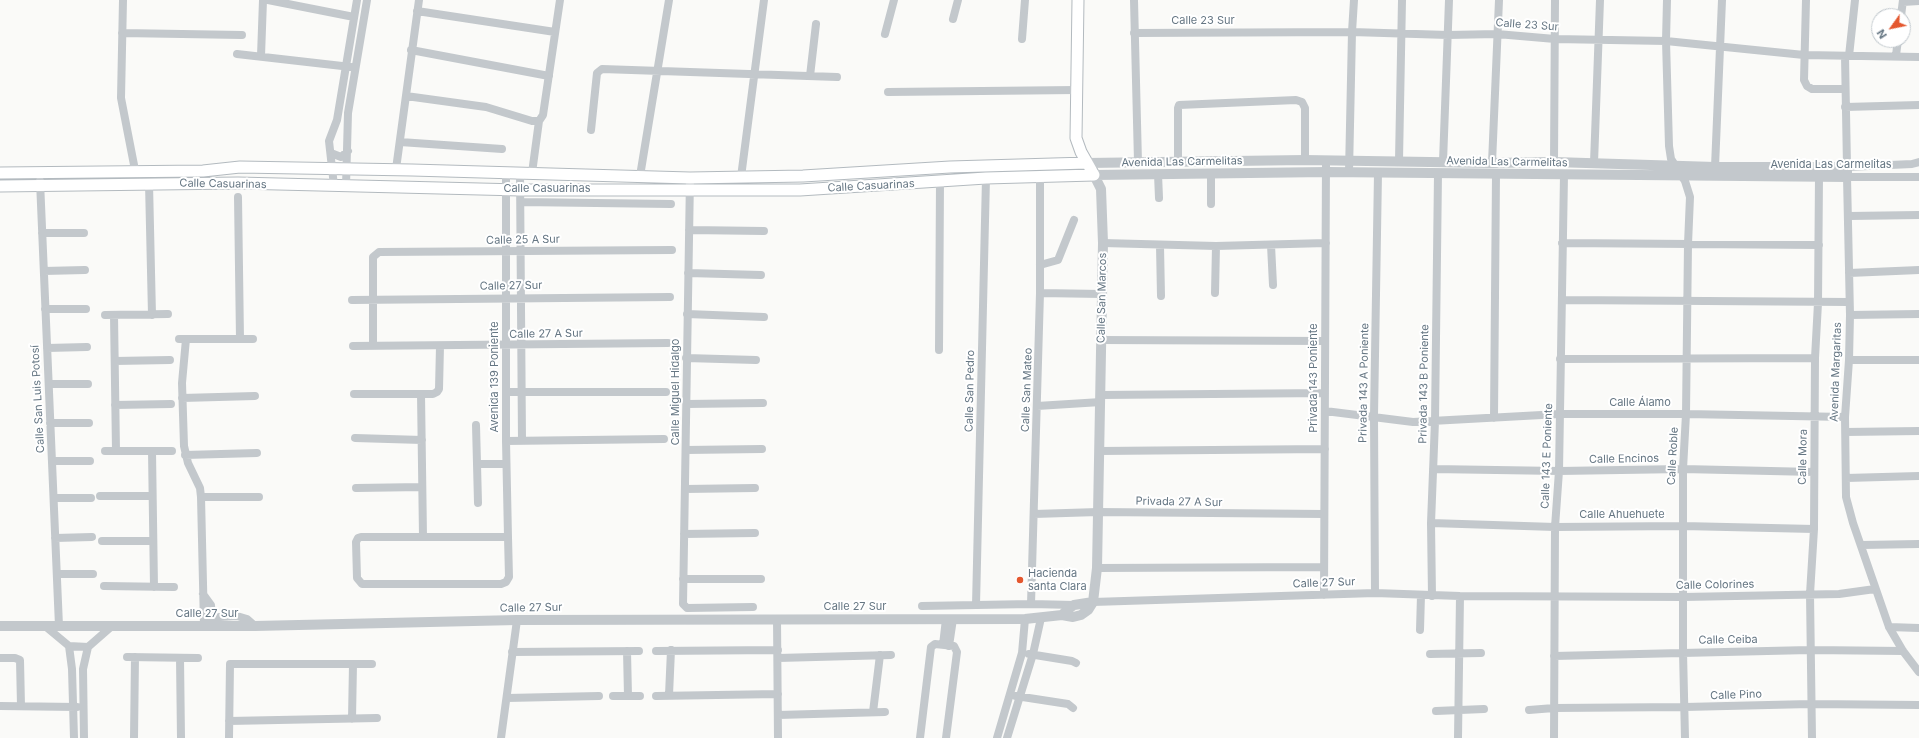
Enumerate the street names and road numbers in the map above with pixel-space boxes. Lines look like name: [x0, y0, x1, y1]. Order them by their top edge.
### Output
street label: Calle 23 Sur: [1171, 14, 1235, 28]
street label: Calle 23 Sur: [1495, 16, 1559, 34]
street label: Avenida Las Carmelitas: [1121, 154, 1243, 170]
street label: Avenida Las Carmelitas: [1446, 154, 1568, 170]
street label: Avenida Las Carmelitas: [1770, 158, 1892, 172]
street label: Calle Casuarinas: [179, 177, 267, 191]
street label: Calle Casuarinas: [827, 177, 915, 195]
street label: Calle Casuarinas: [503, 182, 591, 196]
street label: Calle 25 A Sur: [486, 233, 560, 247]
street label: Calle San Marcos: [1095, 253, 1109, 343]
street label: Calle 27 Sur: [480, 279, 542, 293]
street label: Avenida 139 Poniente: [488, 321, 502, 433]
street label: Avenida Margaritas: [1828, 322, 1844, 422]
street label: Privada 143 Poniente: [1307, 323, 1321, 433]
street label: Privada 143 A Poniente: [1356, 323, 1372, 443]
street label: Privada 143 B Poniente: [1416, 324, 1432, 444]
street label: Calle 27 A Sur: [509, 327, 583, 341]
street label: Calle Miguel Hidalgo: [669, 339, 683, 445]
street label: Calle San Luis Potosí: [29, 345, 47, 453]
street label: Calle San Mateo: [1019, 348, 1035, 432]
street label: Calle San Pedro: [963, 350, 977, 432]
street label: Calle Álamo: [1609, 396, 1671, 410]
street label: Calle 143 E Poniente: [1539, 403, 1555, 509]
street label: Calle Roble: [1665, 427, 1681, 485]
street label: Calle Mora: [1796, 429, 1810, 485]
street label: Calle Encinos: [1589, 452, 1659, 466]
street label: Privada 27 A Sur: [1136, 495, 1222, 509]
street label: Calle Ahuehuete: [1579, 508, 1665, 522]
street label: Calle 27 Sur: [1292, 575, 1356, 591]
street label: Calle Colorines: [1676, 578, 1754, 592]
street label: Calle 27 Sur: [824, 600, 886, 614]
street label: Calle 27 Sur: [500, 601, 562, 615]
street label: Calle 27 Sur: [176, 607, 238, 621]
street label: Calle Ceiba: [1698, 633, 1758, 647]
street label: Calle Pino: [1710, 687, 1762, 703]

